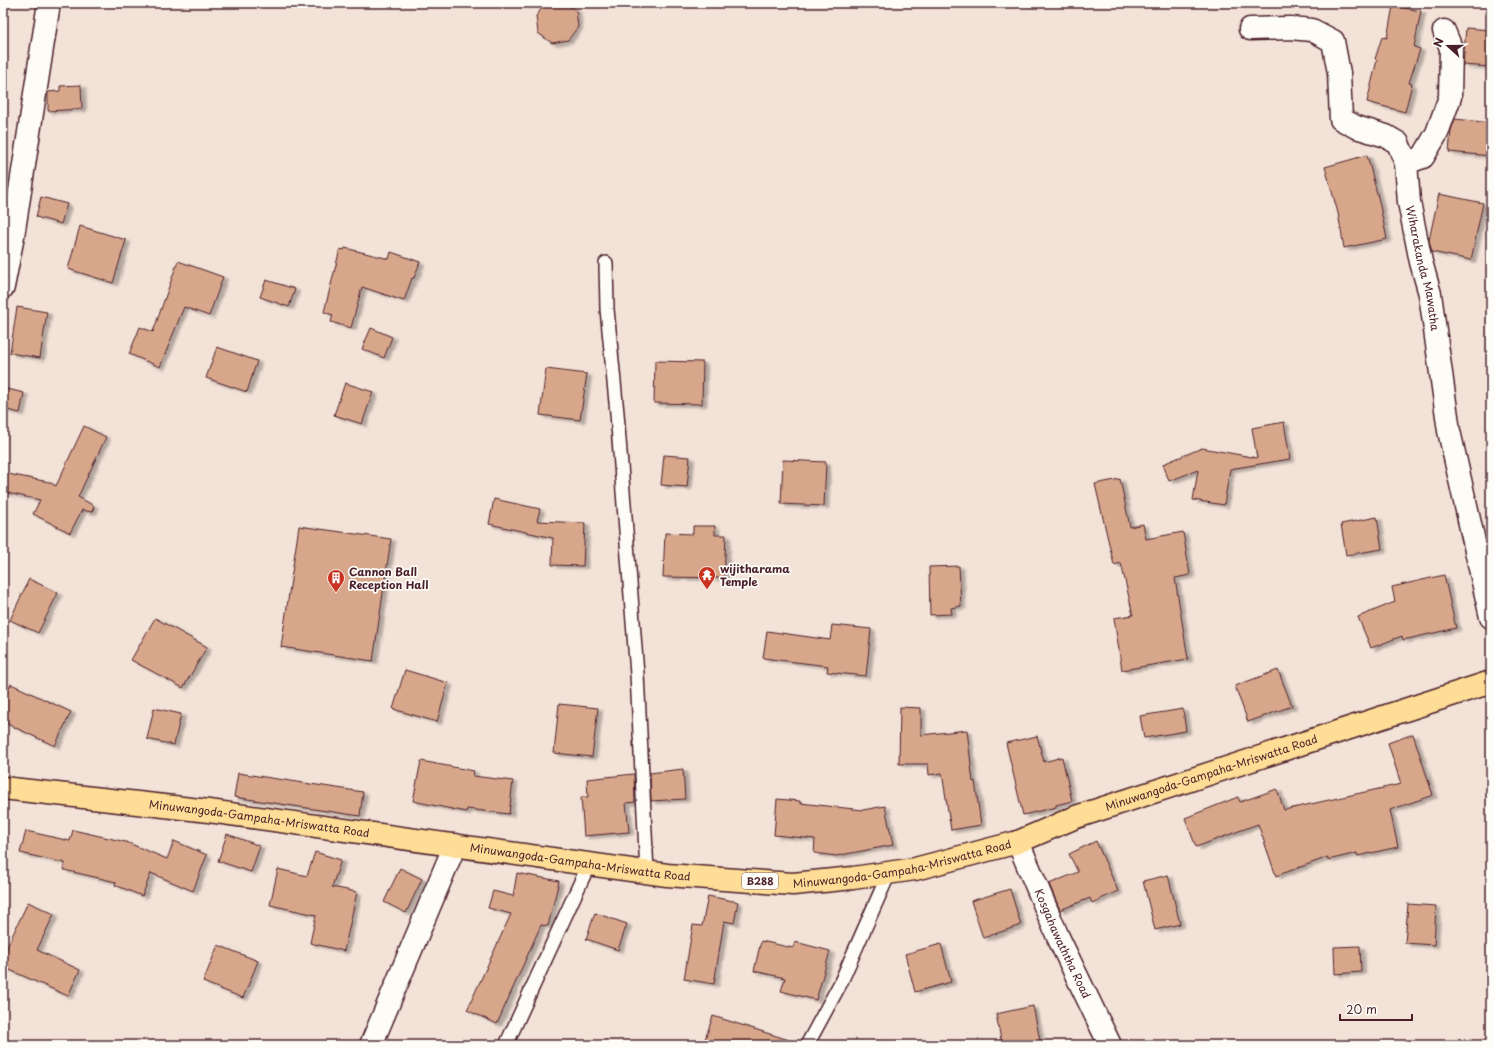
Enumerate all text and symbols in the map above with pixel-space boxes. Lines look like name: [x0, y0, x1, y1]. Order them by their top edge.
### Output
north arrow: [1428, 26, 1468, 66]
text: N: [1429, 35, 1448, 49]
street label: Wiharakanda Mawatha: [1402, 204, 1444, 332]
place label: wijitharama Temple: [720, 560, 790, 590]
place label: Cannon Ball Reception Hall: [349, 563, 428, 593]
temple icon: wijitharama Temple: [697, 565, 717, 590]
building icon: Cannon Ball Reception Hall: [326, 568, 346, 593]
street label: Minuwangoda-Gampaha-Mriswatta Road: [1103, 730, 1320, 815]
street label: Minuwangoda-Gampaha-Mriswatta Road: [148, 795, 371, 841]
street label: Minuwangoda-Gampaha-Mriswatta Road: [792, 835, 1013, 892]
street label: Minuwangoda-Gampaha-Mriswatta Road: [469, 839, 691, 885]
road number: B288: [742, 873, 778, 889]
street label: Kosgahawaththa Road: [1031, 886, 1095, 1001]
scale bar: [1340, 996, 1412, 1022]
text: 20 m: [1346, 1000, 1377, 1018]

